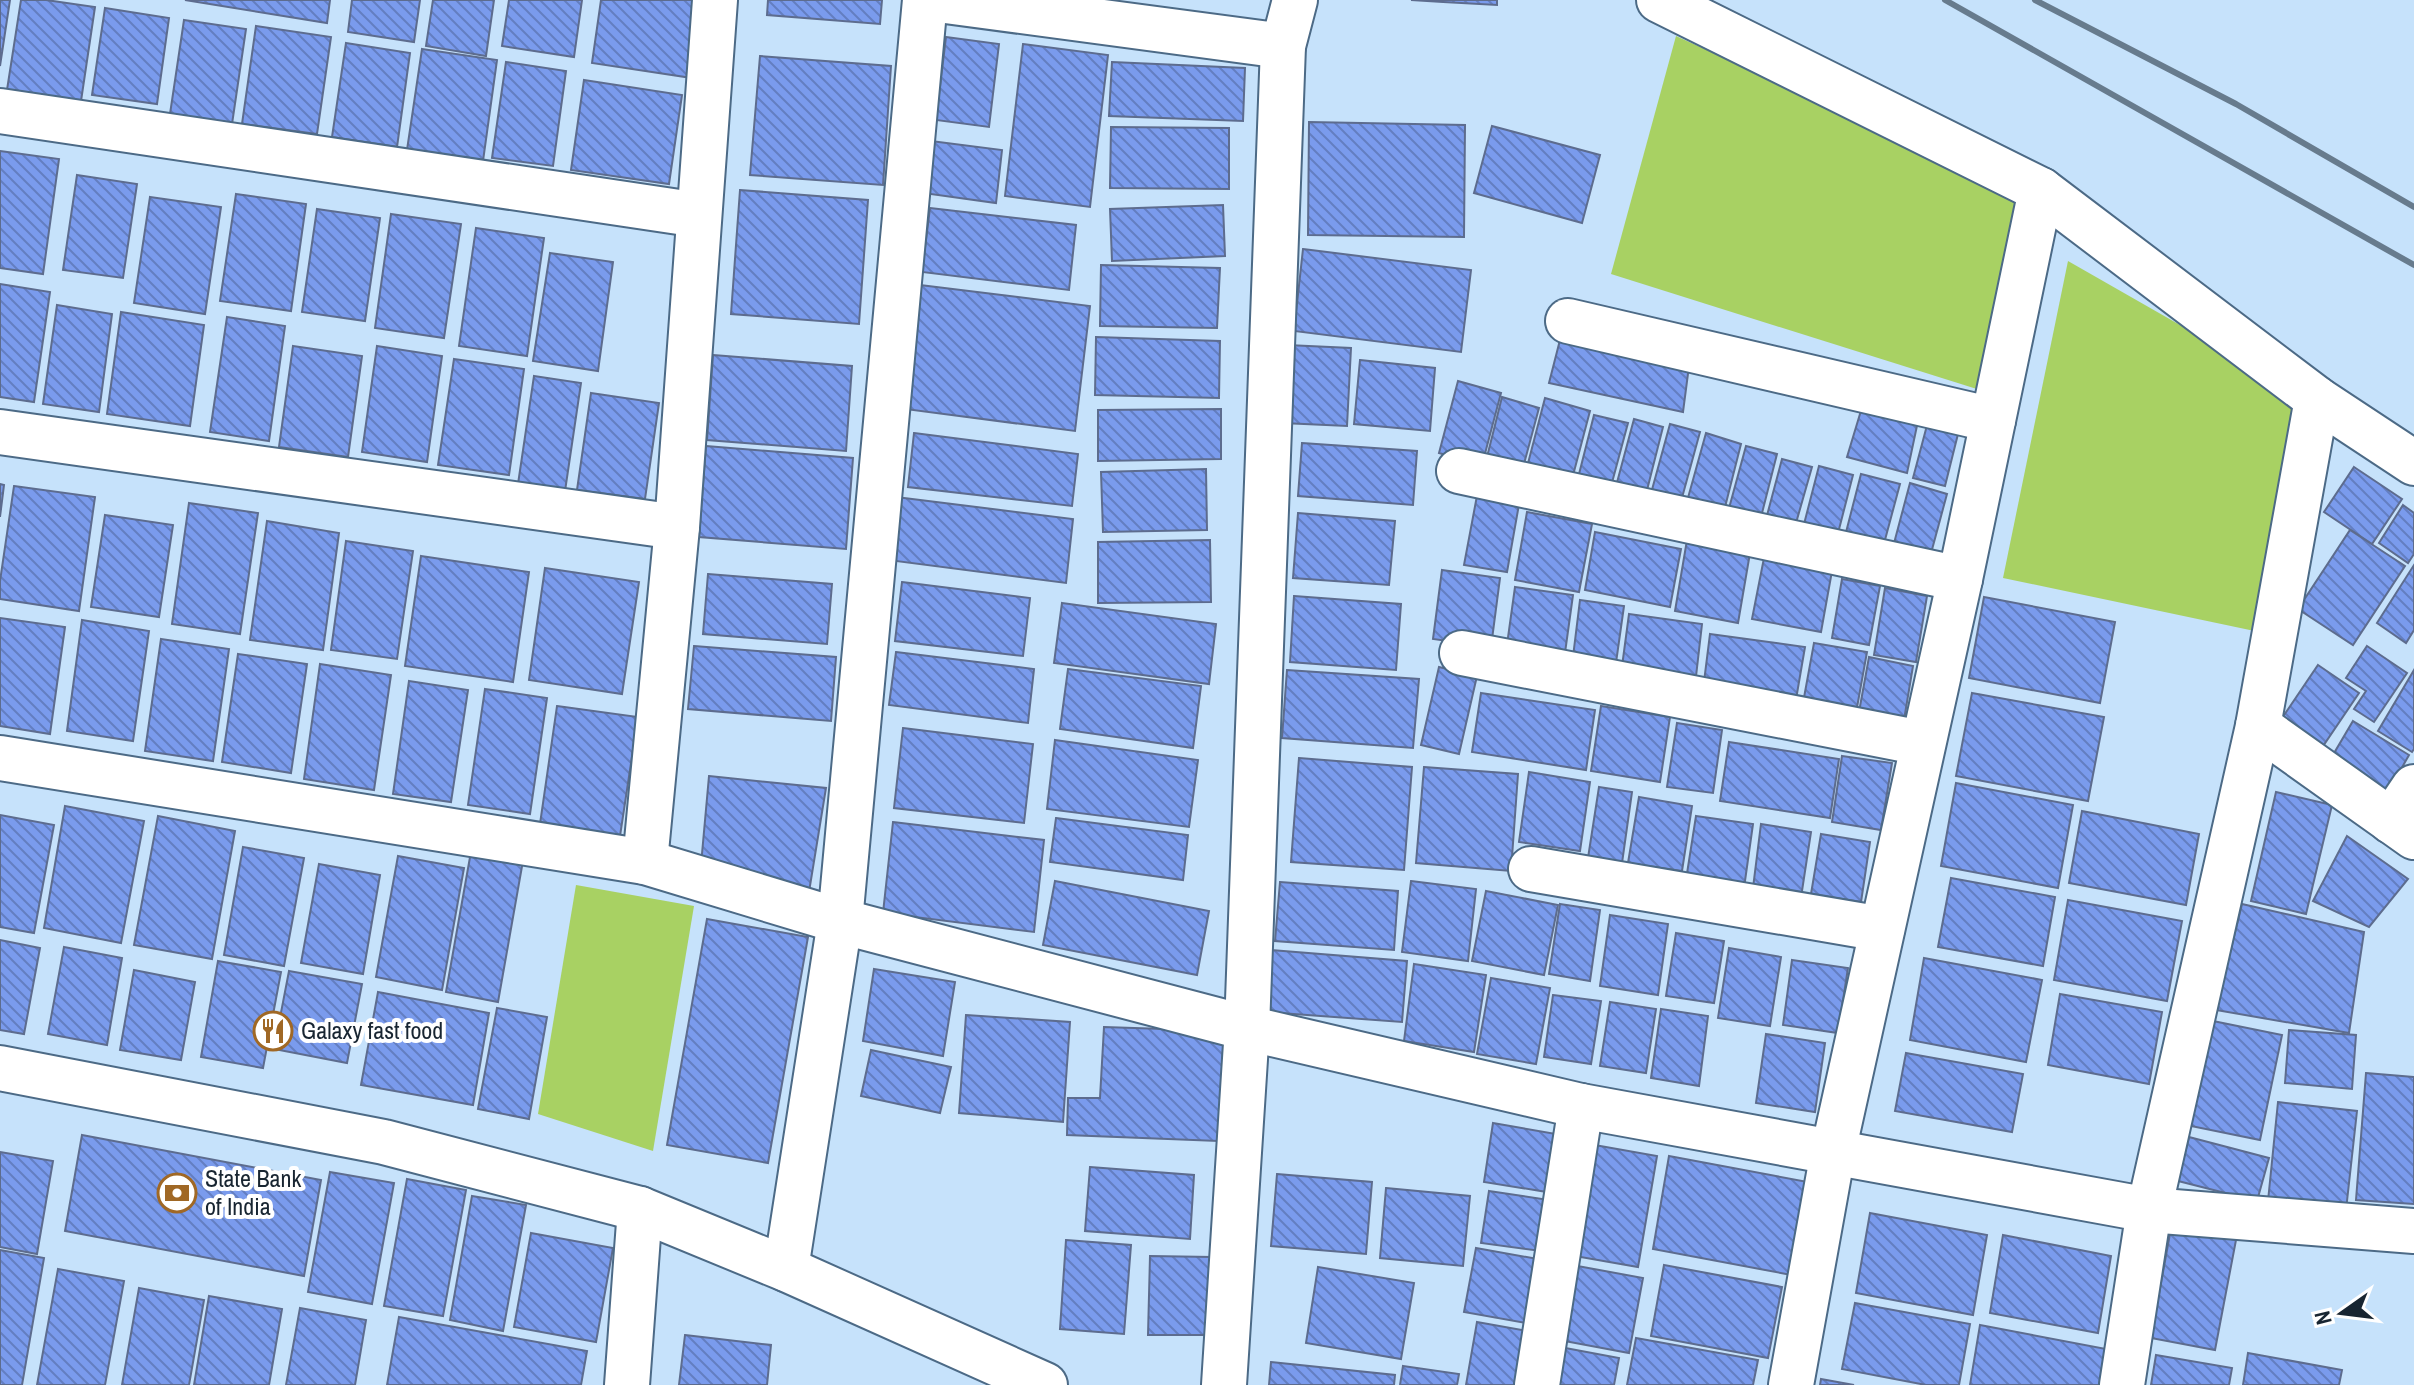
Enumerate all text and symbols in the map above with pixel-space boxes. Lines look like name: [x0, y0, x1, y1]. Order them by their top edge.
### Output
restaurant icon: Galaxy fast food: [252, 1010, 294, 1052]
place label: Galaxy fast food: [301, 1014, 443, 1046]
place label: State Bank of India: [205, 1162, 301, 1222]
bank icon: State Bank of India: [156, 1172, 198, 1214]
north arrow: [2302, 1273, 2382, 1353]
text: N: [2306, 1308, 2339, 1328]

